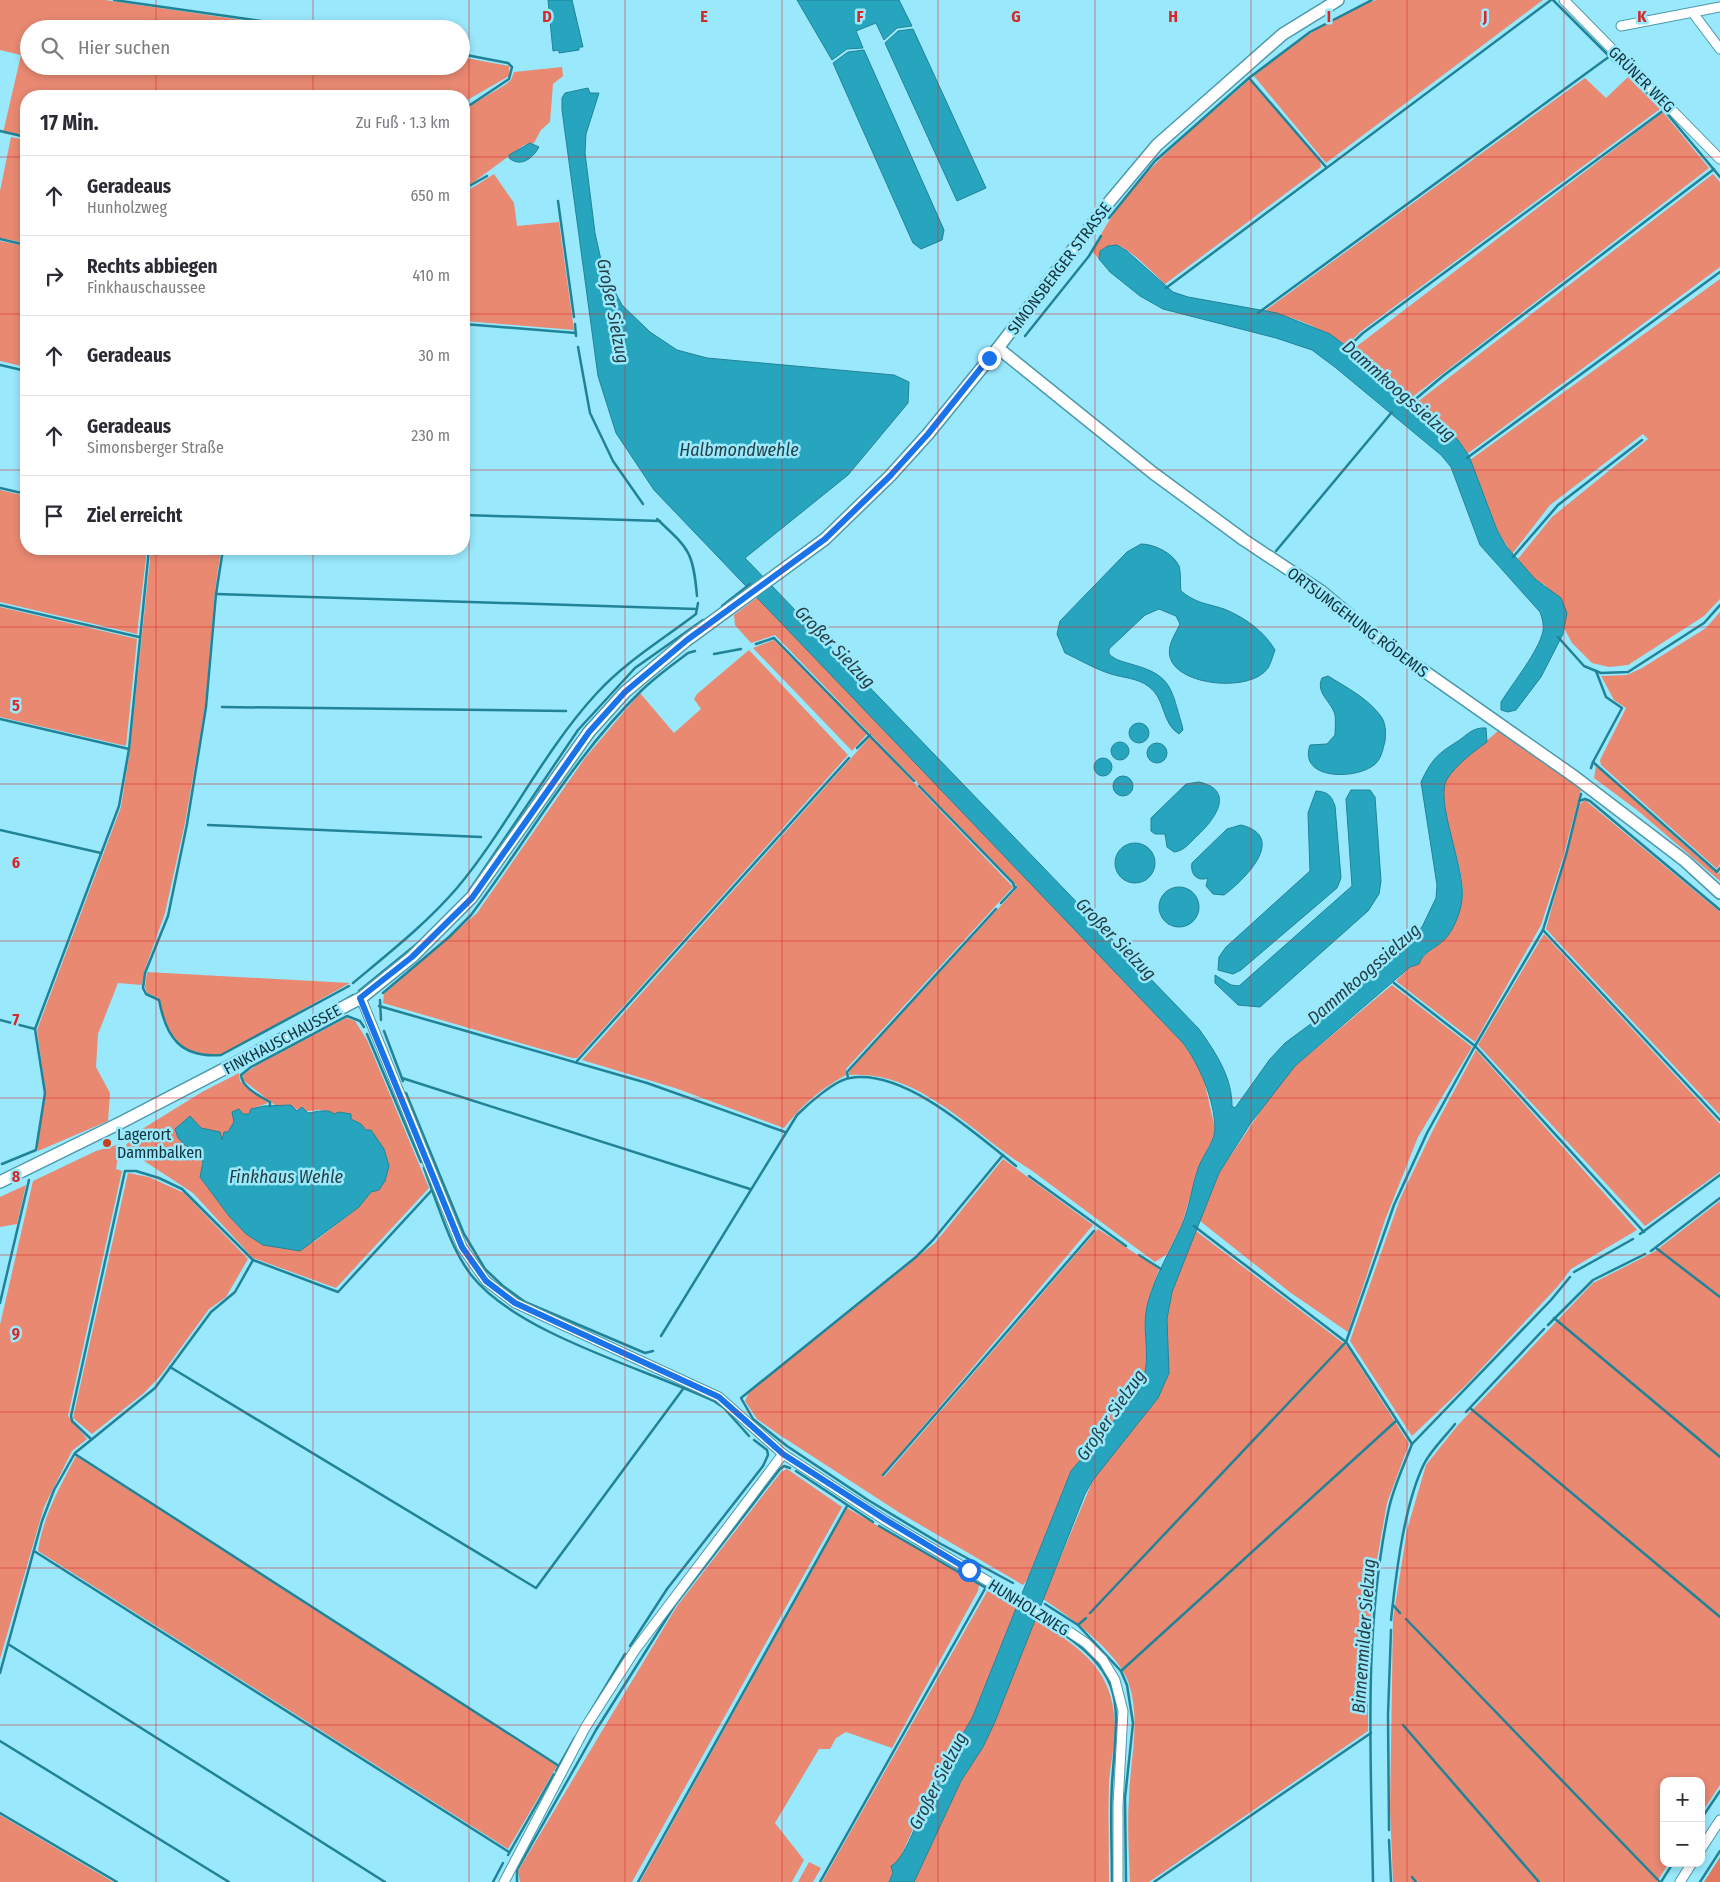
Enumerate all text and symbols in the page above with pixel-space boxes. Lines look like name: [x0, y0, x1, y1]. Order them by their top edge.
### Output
text: D: [542, 7, 552, 26]
text: E: [700, 7, 708, 26]
text: F: [856, 7, 864, 26]
text: G: [1011, 7, 1021, 26]
text: H: [1168, 7, 1178, 26]
text: I: [1327, 7, 1331, 26]
text: J: [1482, 7, 1487, 26]
text: K: [1637, 7, 1647, 26]
search box: [20, 20, 470, 75]
icon: search: [38, 34, 66, 62]
text: Hier suchen: [78, 36, 170, 59]
street label: GRÜNER WEG: [1605, 42, 1679, 116]
text: 17 Min.: [40, 110, 99, 136]
text: Zu Fuß · 1.3 km: [356, 113, 450, 132]
text: Geradeaus: [87, 175, 171, 198]
icon: ahead: [40, 182, 68, 210]
text: 650 m: [410, 186, 450, 205]
text: Hunholzweg: [87, 198, 167, 217]
street label: SIMONSBERGER STRASSE: [1004, 199, 1115, 338]
text: Rechts abbiegen: [87, 255, 217, 278]
water label: Großer Sielzug: [592, 257, 634, 365]
icon: right: [40, 262, 68, 290]
text: 410 m: [412, 266, 450, 285]
text: Finkhauschaussee: [87, 278, 206, 297]
water label: Dammkoogssielzug: [1338, 336, 1460, 446]
icon: ahead: [40, 342, 68, 370]
text: Geradeaus: [87, 344, 171, 367]
text: 30 m: [418, 346, 450, 365]
route end: [978, 347, 1001, 370]
text: Geradeaus: [87, 415, 171, 438]
icon: ahead: [40, 422, 68, 450]
text: 230 m: [411, 426, 450, 445]
text: Simonsberger Straße: [87, 438, 224, 457]
water label: Halbmondwehle: [679, 439, 799, 461]
icon: arrive: [40, 502, 68, 530]
text: Ziel erreicht: [87, 504, 183, 527]
street label: ORTSUMGEHUNG RÖDEMIS: [1284, 563, 1432, 682]
water label: Großer Sielzug: [790, 601, 880, 693]
text: 5: [12, 696, 20, 715]
text: 6: [12, 853, 20, 872]
water label: Großer Sielzug: [1071, 893, 1161, 985]
water label: Dammkoogssielzug: [1303, 919, 1425, 1029]
street label: FINKHAUSCHAUSSEE: [220, 1000, 344, 1078]
text: 7: [13, 1010, 20, 1029]
place label: Lagerort Dammbalken: [117, 1125, 203, 1162]
marker: Lagerort Dammbalken: [101, 1137, 113, 1149]
water label: Finkhaus Wehle: [229, 1166, 344, 1188]
text: 8: [12, 1167, 21, 1186]
text: 9: [12, 1324, 20, 1343]
water label: Großer Sielzug: [1072, 1365, 1150, 1465]
water label: Binnenmilder Sielzug: [1348, 1558, 1380, 1714]
route start: [958, 1559, 981, 1582]
street label: HUNHOLZWEG: [985, 1575, 1073, 1640]
water label: Großer Sielzug: [904, 1729, 972, 1833]
map controls: [1660, 1777, 1705, 1867]
button: +: [1660, 1777, 1705, 1822]
button: −: [1660, 1822, 1705, 1867]

